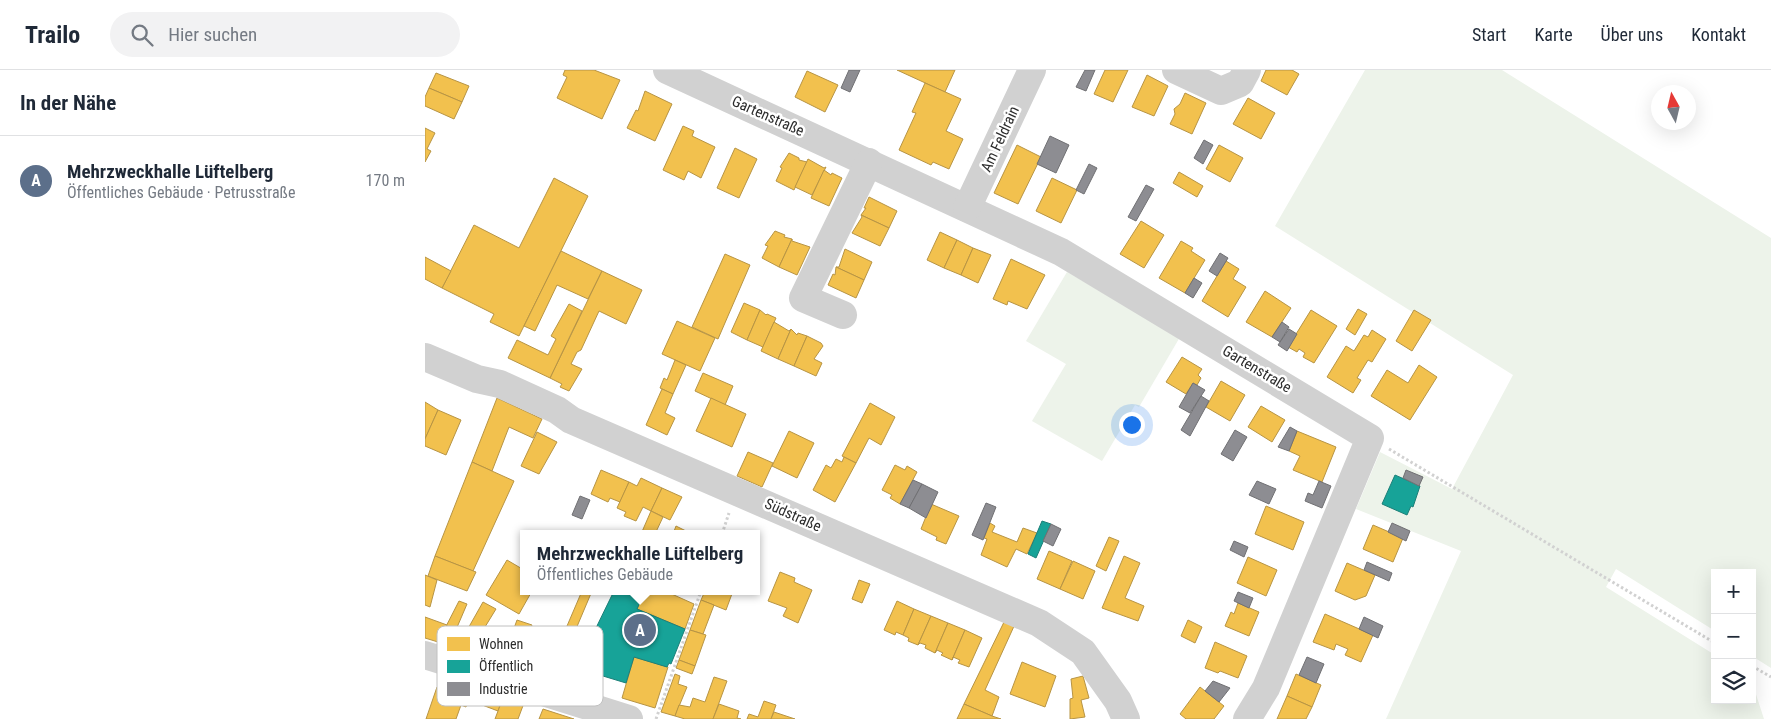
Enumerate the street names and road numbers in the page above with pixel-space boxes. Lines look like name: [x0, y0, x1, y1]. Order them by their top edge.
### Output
street label: Gartenstraße: [729, 92, 807, 140]
street label: Am Feldrain: [977, 103, 1023, 175]
street label: Gartenstraße: [1219, 341, 1295, 397]
street label: Südstraße: [762, 495, 824, 535]

